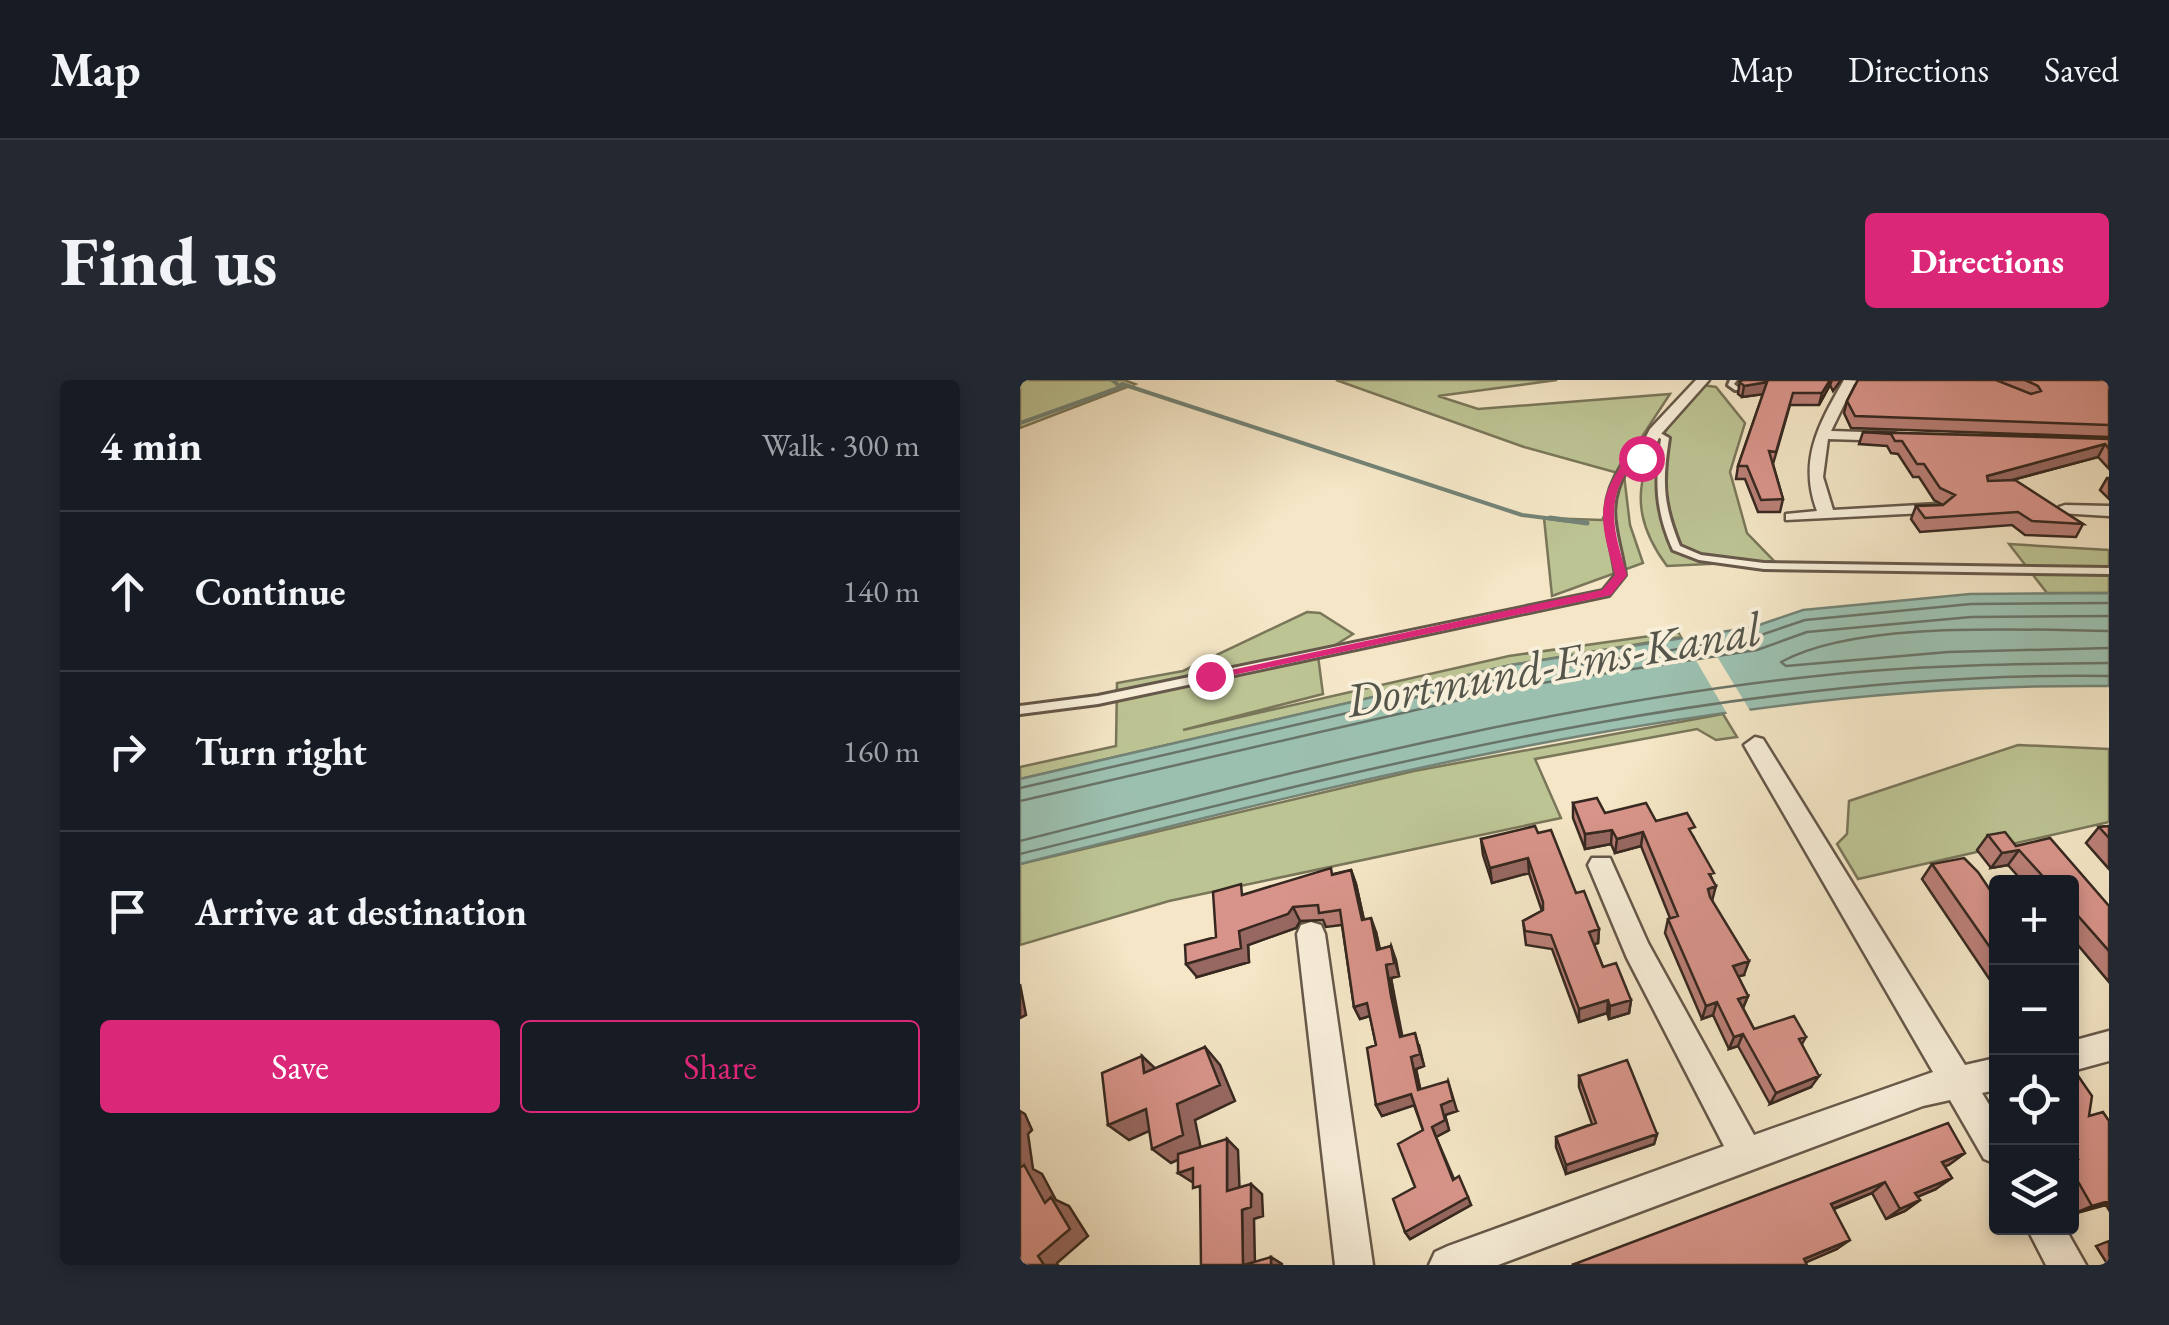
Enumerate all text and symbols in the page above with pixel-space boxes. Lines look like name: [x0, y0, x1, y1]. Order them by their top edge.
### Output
text: Map: [50, 38, 141, 100]
text: Map: [1730, 47, 1793, 92]
text: Directions: [1848, 47, 1989, 92]
text: Saved: [2044, 47, 2119, 92]
button: Directions: [1865, 213, 2109, 308]
text: Find us: [60, 215, 278, 306]
text: 4 min: [100, 418, 202, 473]
text: Walk · 300 m: [762, 424, 920, 466]
route start: [1619, 436, 1665, 482]
icon: ahead: [100, 564, 155, 619]
text: Continue: [195, 567, 346, 616]
text: 140 m: [843, 570, 920, 612]
water label: Dortmund-Ems-Kanal: [1340, 597, 1767, 731]
route end: [1188, 654, 1234, 700]
icon: right: [100, 724, 155, 779]
text: Turn right: [195, 727, 367, 776]
text: 160 m: [843, 730, 920, 772]
map controls: [1989, 875, 2079, 1235]
button: +: [1989, 875, 2079, 965]
icon: arrive: [100, 884, 155, 939]
text: Arrive at destination: [195, 887, 527, 936]
button: −: [1989, 965, 2079, 1055]
button: Save: [100, 1020, 500, 1113]
button: Share: [520, 1020, 920, 1113]
button: locate: [1989, 1055, 2079, 1145]
button: layers: [1989, 1145, 2079, 1235]

